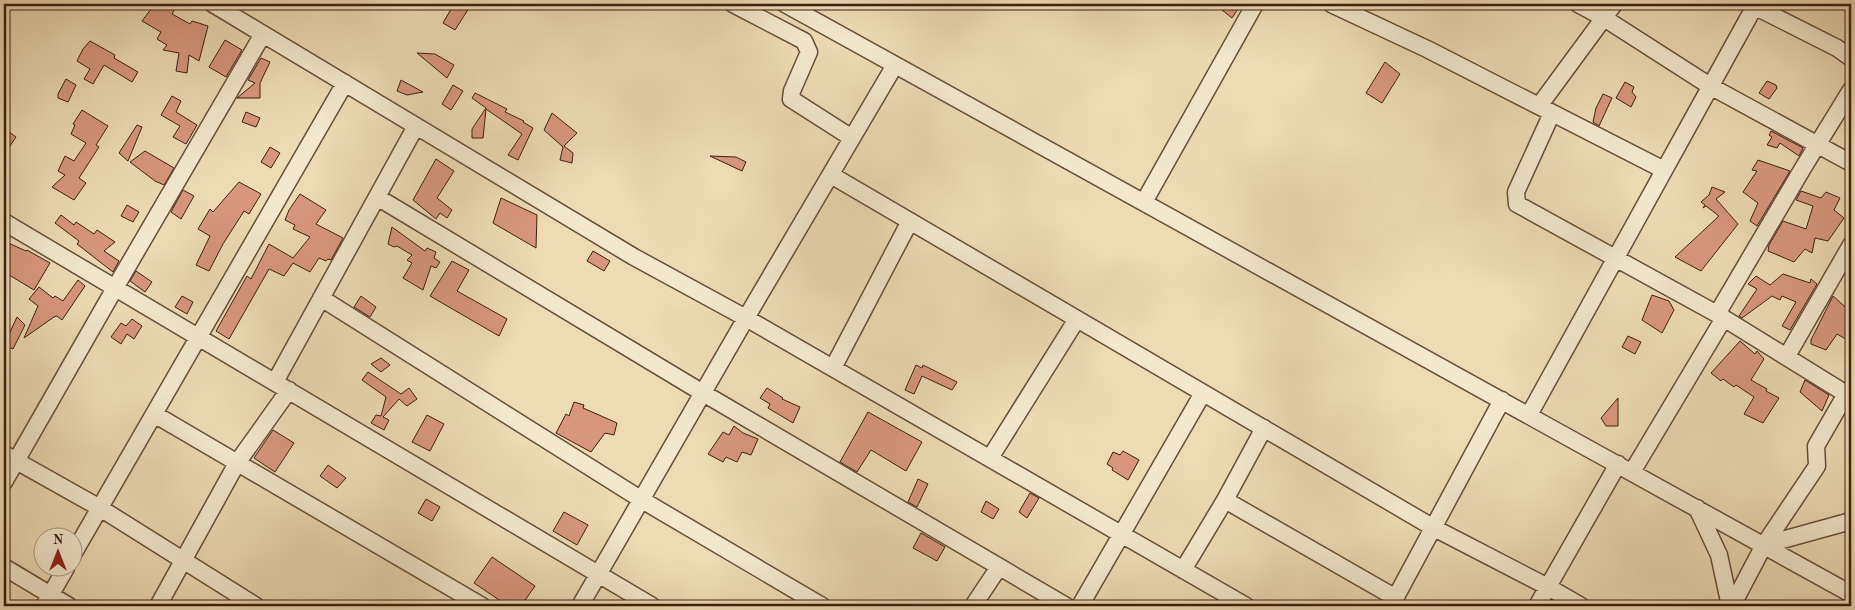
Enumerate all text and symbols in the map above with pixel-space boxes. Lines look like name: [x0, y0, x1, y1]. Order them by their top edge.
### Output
north arrow: [32, 528, 82, 578]
text: N: [53, 533, 64, 547]

